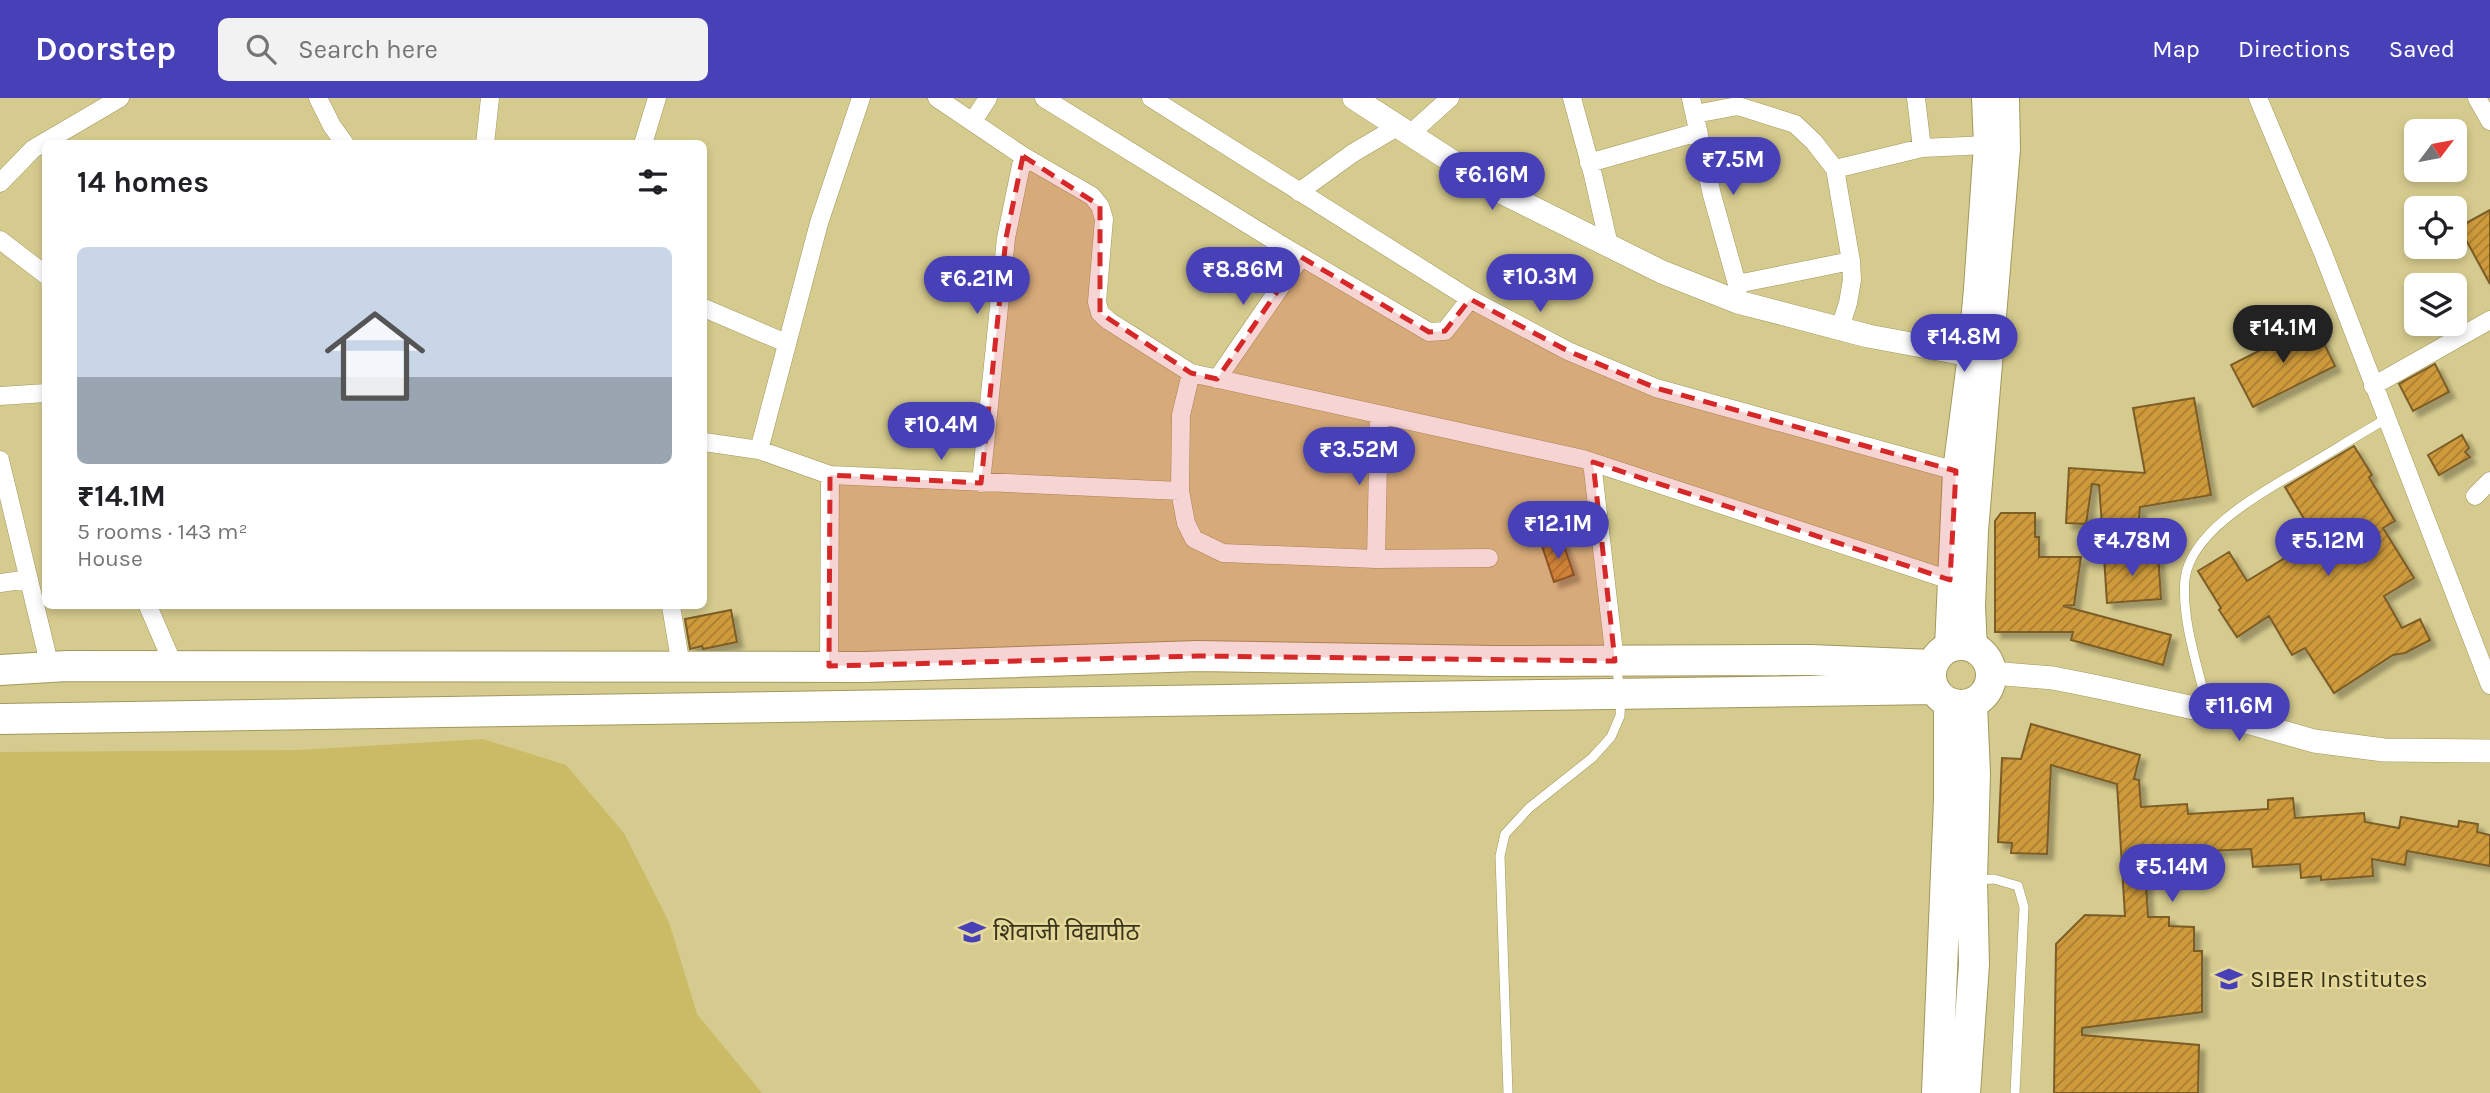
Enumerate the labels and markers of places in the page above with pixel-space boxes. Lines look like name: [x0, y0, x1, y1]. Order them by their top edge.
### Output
pin: ₹7.5M: [1684, 138, 1782, 197]
pin: ₹6.16M: [1435, 152, 1549, 212]
pin: ₹8.86M: [1186, 248, 1300, 307]
pin: ₹10.3M: [1483, 254, 1597, 314]
pin: ₹6.21M: [920, 256, 1034, 316]
pin: ₹14.1M: [2226, 306, 2340, 365]
pin: ₹14.8M: [1907, 314, 2021, 374]
pin: ₹10.4M: [884, 402, 998, 462]
pin: ₹3.52M: [1302, 428, 1416, 487]
pin: ₹12.1M: [1501, 502, 1615, 561]
pin: ₹4.78M: [2075, 518, 2189, 578]
pin: ₹5.12M: [2271, 518, 2385, 578]
pin: ₹11.6M: [2182, 684, 2296, 743]
pin: ₹5.14M: [2115, 844, 2229, 904]
school or university icon: शिवाजी विद्यापीठ: [957, 917, 987, 947]
place label: शिवाजी विद्यापीठ: [993, 918, 1141, 946]
school or university icon: SIBER Institutes: [2214, 964, 2244, 994]
place label: SIBER Institutes: [2250, 965, 2428, 993]

